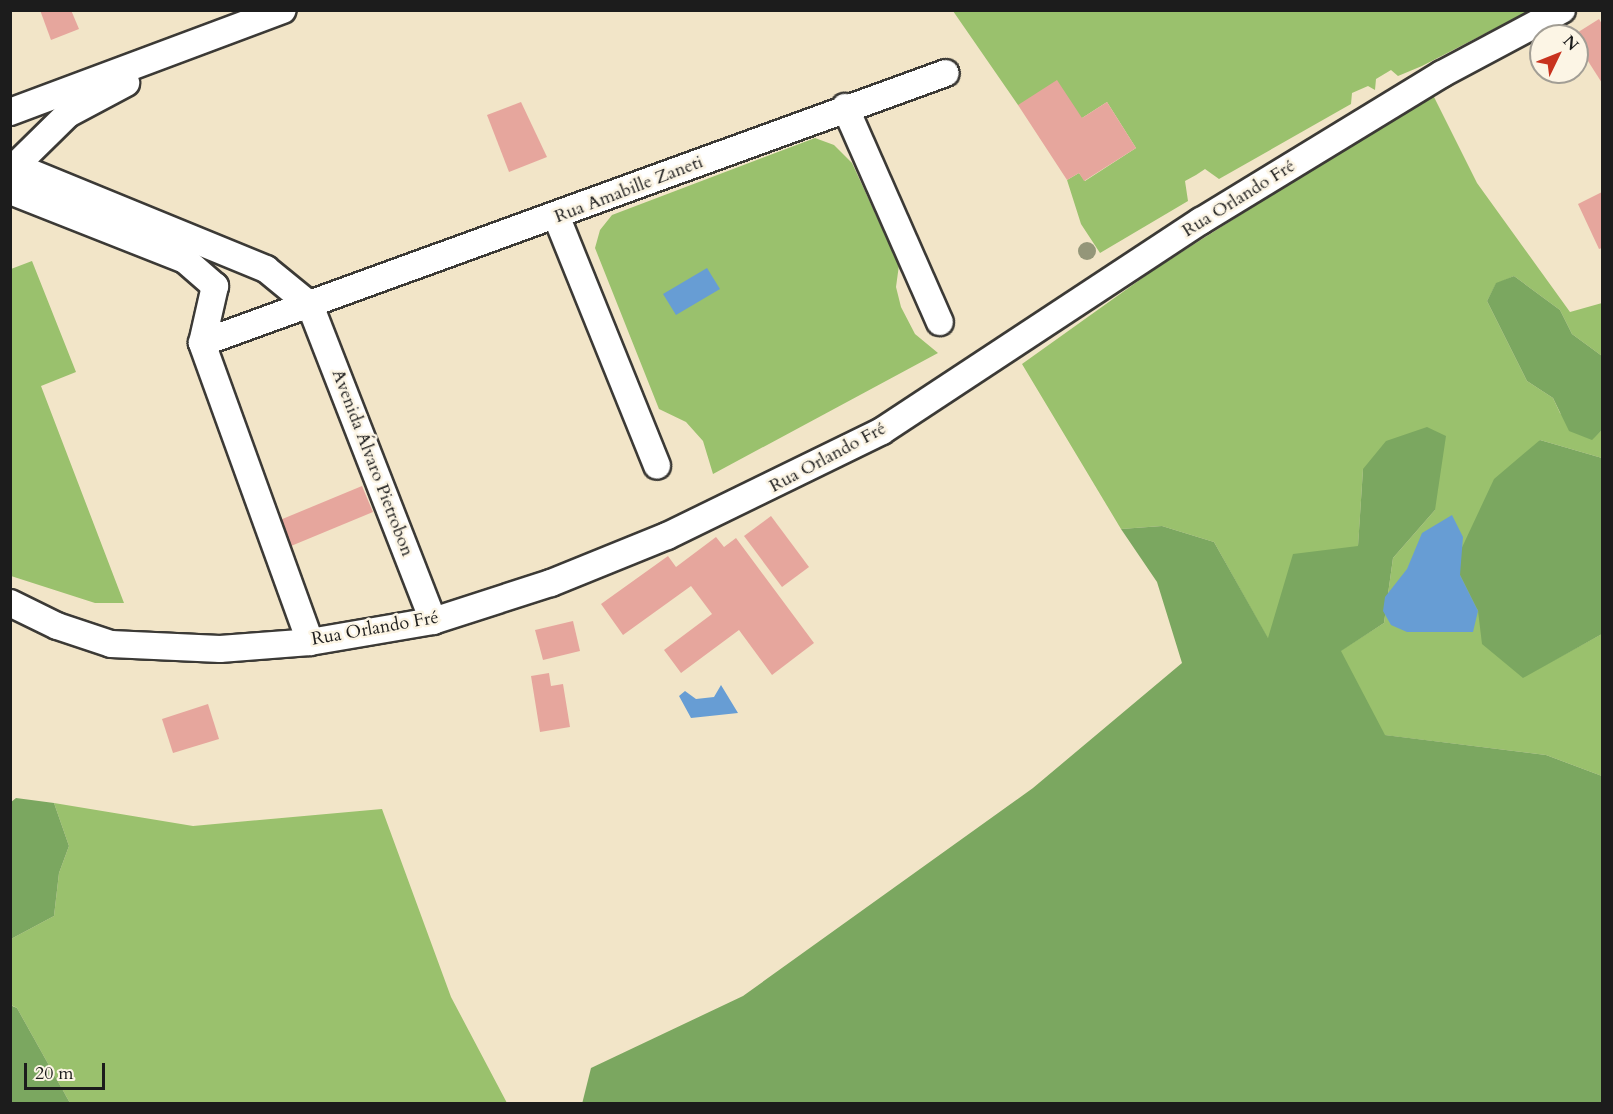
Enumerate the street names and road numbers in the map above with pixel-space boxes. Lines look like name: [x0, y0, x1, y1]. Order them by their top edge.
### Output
street label: Rua Amabille Zaneti: [552, 152, 706, 228]
street label: Rua Orlando Fré: [1179, 156, 1299, 242]
street label: Avenida Álvaro Pietrobon: [326, 366, 418, 560]
street label: Rua Orlando Fré: [766, 418, 890, 498]
street label: Rua Orlando Fré: [310, 607, 440, 651]

